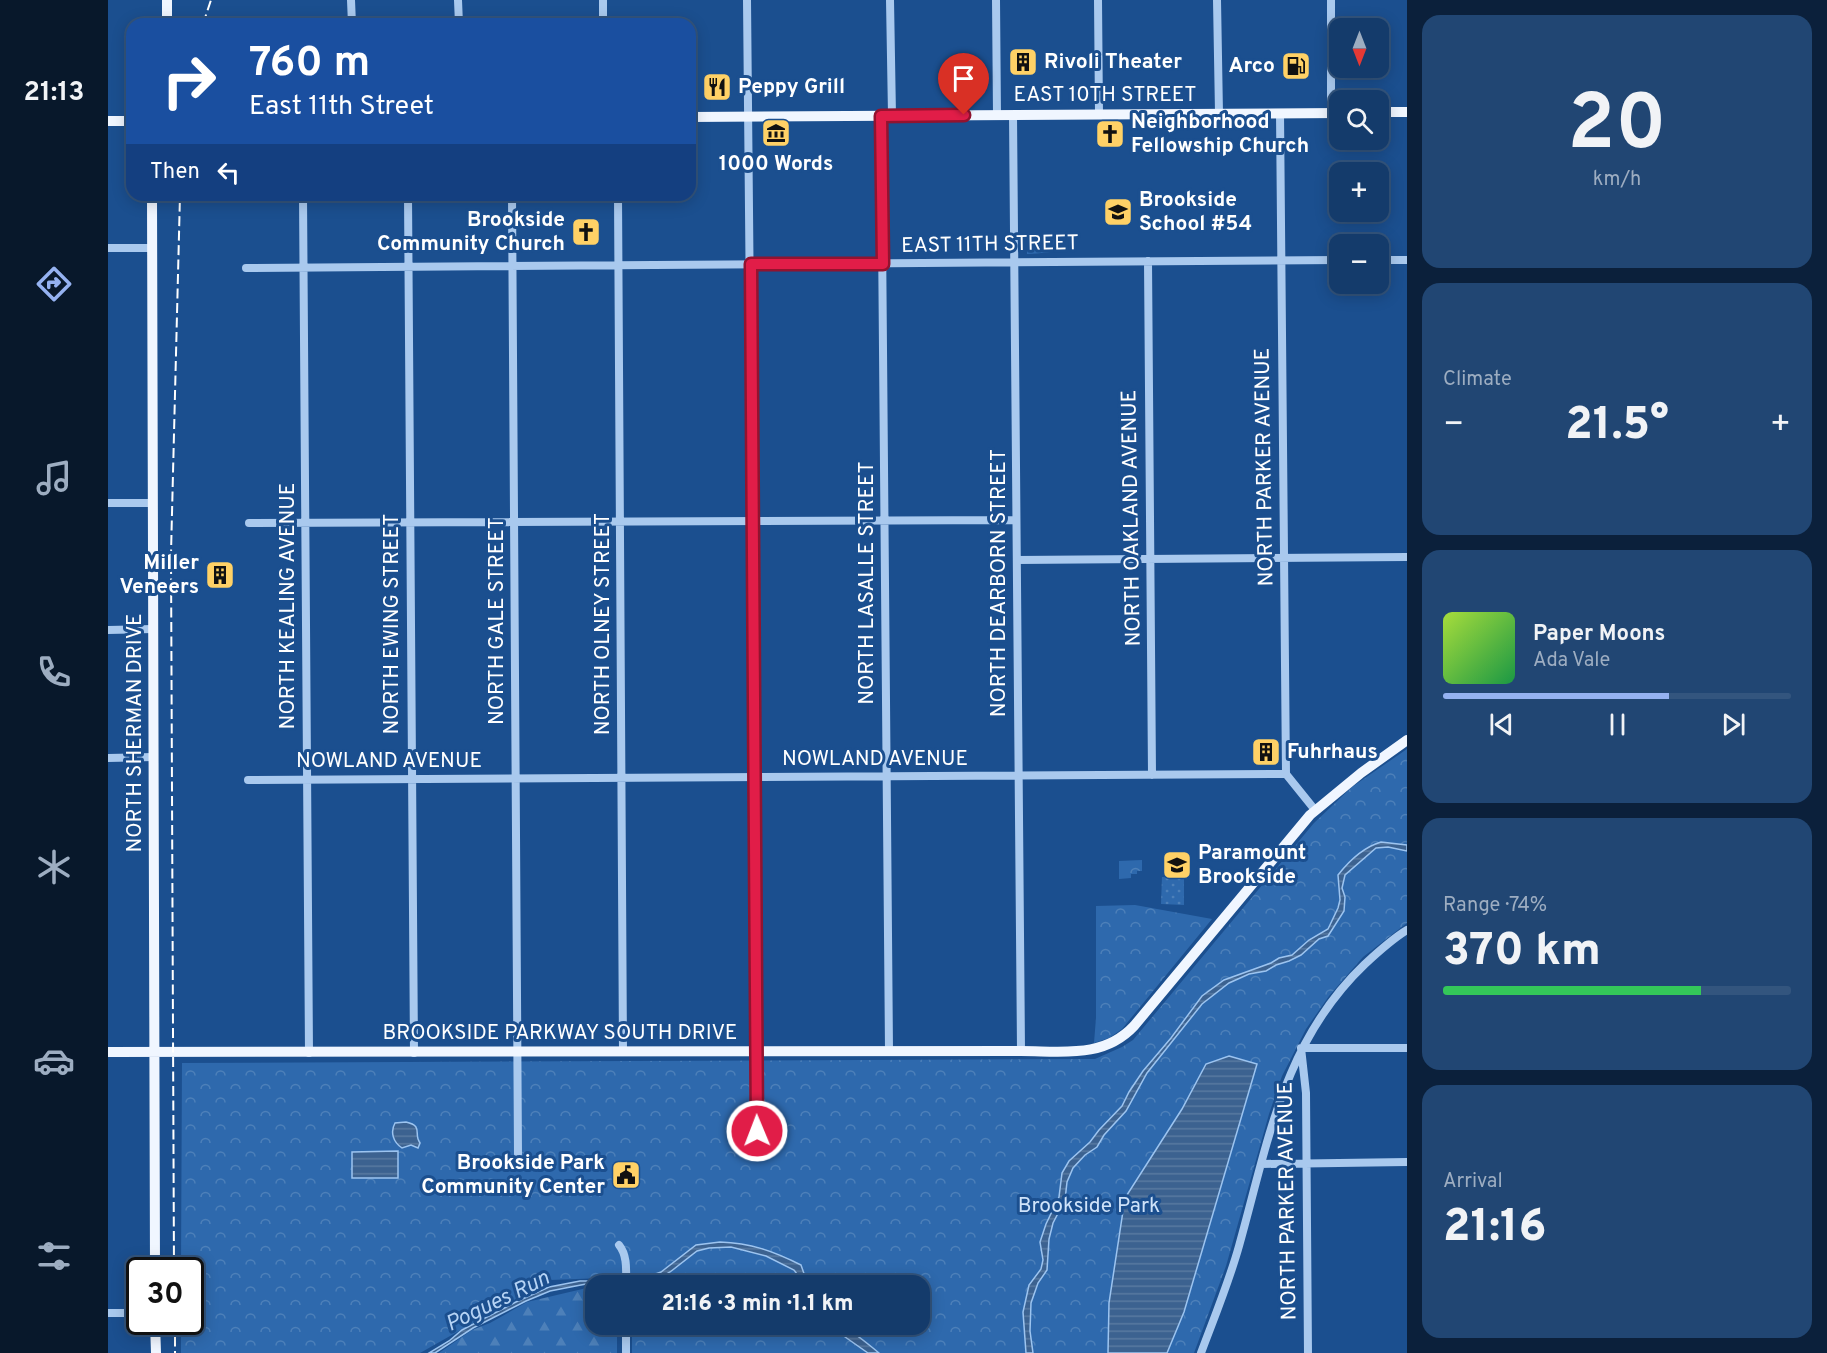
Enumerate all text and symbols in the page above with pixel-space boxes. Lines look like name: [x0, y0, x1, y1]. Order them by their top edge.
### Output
north arrow: [1329, 18, 1389, 78]
map controls: [1329, 18, 1389, 294]
text: 760 m: [249, 38, 370, 91]
icon: right: [150, 42, 228, 120]
building icon: Rivoli Theater: [1007, 46, 1039, 78]
place label: Rivoli Theater: [1044, 49, 1182, 76]
fuel station icon: Arco: [1280, 50, 1312, 82]
pin: [938, 53, 989, 115]
place label: Arco: [1229, 53, 1275, 80]
icon: arrive: [947, 62, 980, 95]
restaurant icon: Peppy Grill: [701, 71, 733, 103]
place label: Peppy Grill: [738, 74, 845, 101]
text: 21:13: [24, 76, 84, 110]
text: 20: [1568, 78, 1666, 177]
street label: EAST 10TH STREET: [1013, 82, 1197, 109]
text: East 11th Street: [249, 90, 434, 124]
button: search: [1329, 90, 1389, 150]
place label: Neighborhood Fellowship Church: [1131, 109, 1309, 160]
museum icon: 1000 Words: [760, 117, 792, 149]
church icon: Neighborhood Fellowship Church: [1094, 118, 1126, 150]
place label: 1000 Words: [719, 151, 833, 178]
icon: left: [212, 156, 245, 189]
text: Then: [150, 159, 200, 186]
button: +: [1329, 162, 1389, 222]
text: km/h: [1593, 167, 1641, 193]
place label: Brookside School #54: [1139, 187, 1252, 238]
school or university icon: Brookside School #54: [1102, 196, 1134, 228]
place label: Brookside Community Church: [377, 207, 565, 258]
church icon: Brookside Community Church: [570, 216, 602, 248]
street label: EAST 11TH STREET: [901, 230, 1079, 260]
button: −: [1329, 234, 1389, 294]
icon: directions: [33, 263, 75, 305]
street label: NORTH PARKER AVENUE: [1249, 347, 1281, 587]
text: Climate: [1443, 367, 1512, 393]
street label: NORTH OAKLAND AVENUE: [1116, 389, 1148, 647]
text: 21.5°: [1565, 398, 1669, 455]
text: −: [1443, 405, 1464, 447]
text: +: [1770, 405, 1791, 447]
street label: NORTH DEARBORN STREET: [986, 449, 1013, 717]
icon: music: [33, 457, 75, 499]
street label: NORTH LASALLE STREET: [854, 461, 881, 705]
street label: NORTH KEALING AVENUE: [275, 483, 302, 729]
street label: NORTH OLNEY STREET: [590, 513, 617, 735]
street label: NORTH EWING STREET: [379, 514, 406, 734]
street label: NORTH GALE STREET: [484, 517, 511, 725]
place label: Miller Veneers: [120, 550, 199, 601]
building icon: Miller Veneers: [204, 559, 236, 591]
street label: NORTH SHERMAN DRIVE: [122, 614, 149, 853]
text: Paper Moons: [1533, 621, 1665, 648]
text: Ada Vale: [1533, 648, 1610, 674]
icon: phone: [33, 651, 75, 693]
icon: previous: [1485, 708, 1518, 741]
icon: pause: [1601, 708, 1634, 741]
icon: next: [1717, 708, 1750, 741]
building icon: Fuhrhaus: [1250, 736, 1282, 768]
place label: Fuhrhaus: [1287, 739, 1378, 766]
street label: NOWLAND AVENUE: [782, 746, 968, 773]
street label: NOWLAND AVENUE: [296, 748, 482, 775]
place label: Paramount Brookside: [1198, 840, 1306, 891]
icon: climate: [33, 846, 75, 888]
school or university icon: Paramount Brookside: [1161, 849, 1193, 881]
text: Range · 74%: [1443, 893, 1547, 919]
text: 370 km: [1443, 924, 1601, 981]
street label: BROOKSIDE PARKWAY SOUTH DRIVE: [383, 1020, 737, 1047]
icon: car: [33, 1040, 75, 1082]
street label: NORTH PARKER AVENUE: [1272, 1081, 1304, 1321]
position arrow: [725, 1099, 789, 1163]
place label: Brookside Park Community Center: [421, 1150, 605, 1201]
public building icon: Brookside Park Community Center: [610, 1159, 642, 1191]
text: Arrival: [1443, 1169, 1503, 1195]
park label: Brookside Park: [1018, 1193, 1160, 1220]
text: 21:16: [1443, 1200, 1546, 1257]
icon: filters: [33, 1235, 75, 1277]
speed limit sign: 30: [126, 1257, 204, 1335]
water label: Pogues Run: [442, 1265, 554, 1339]
text: 21:16 · 3 min · 1.1 km: [661, 1291, 854, 1318]

